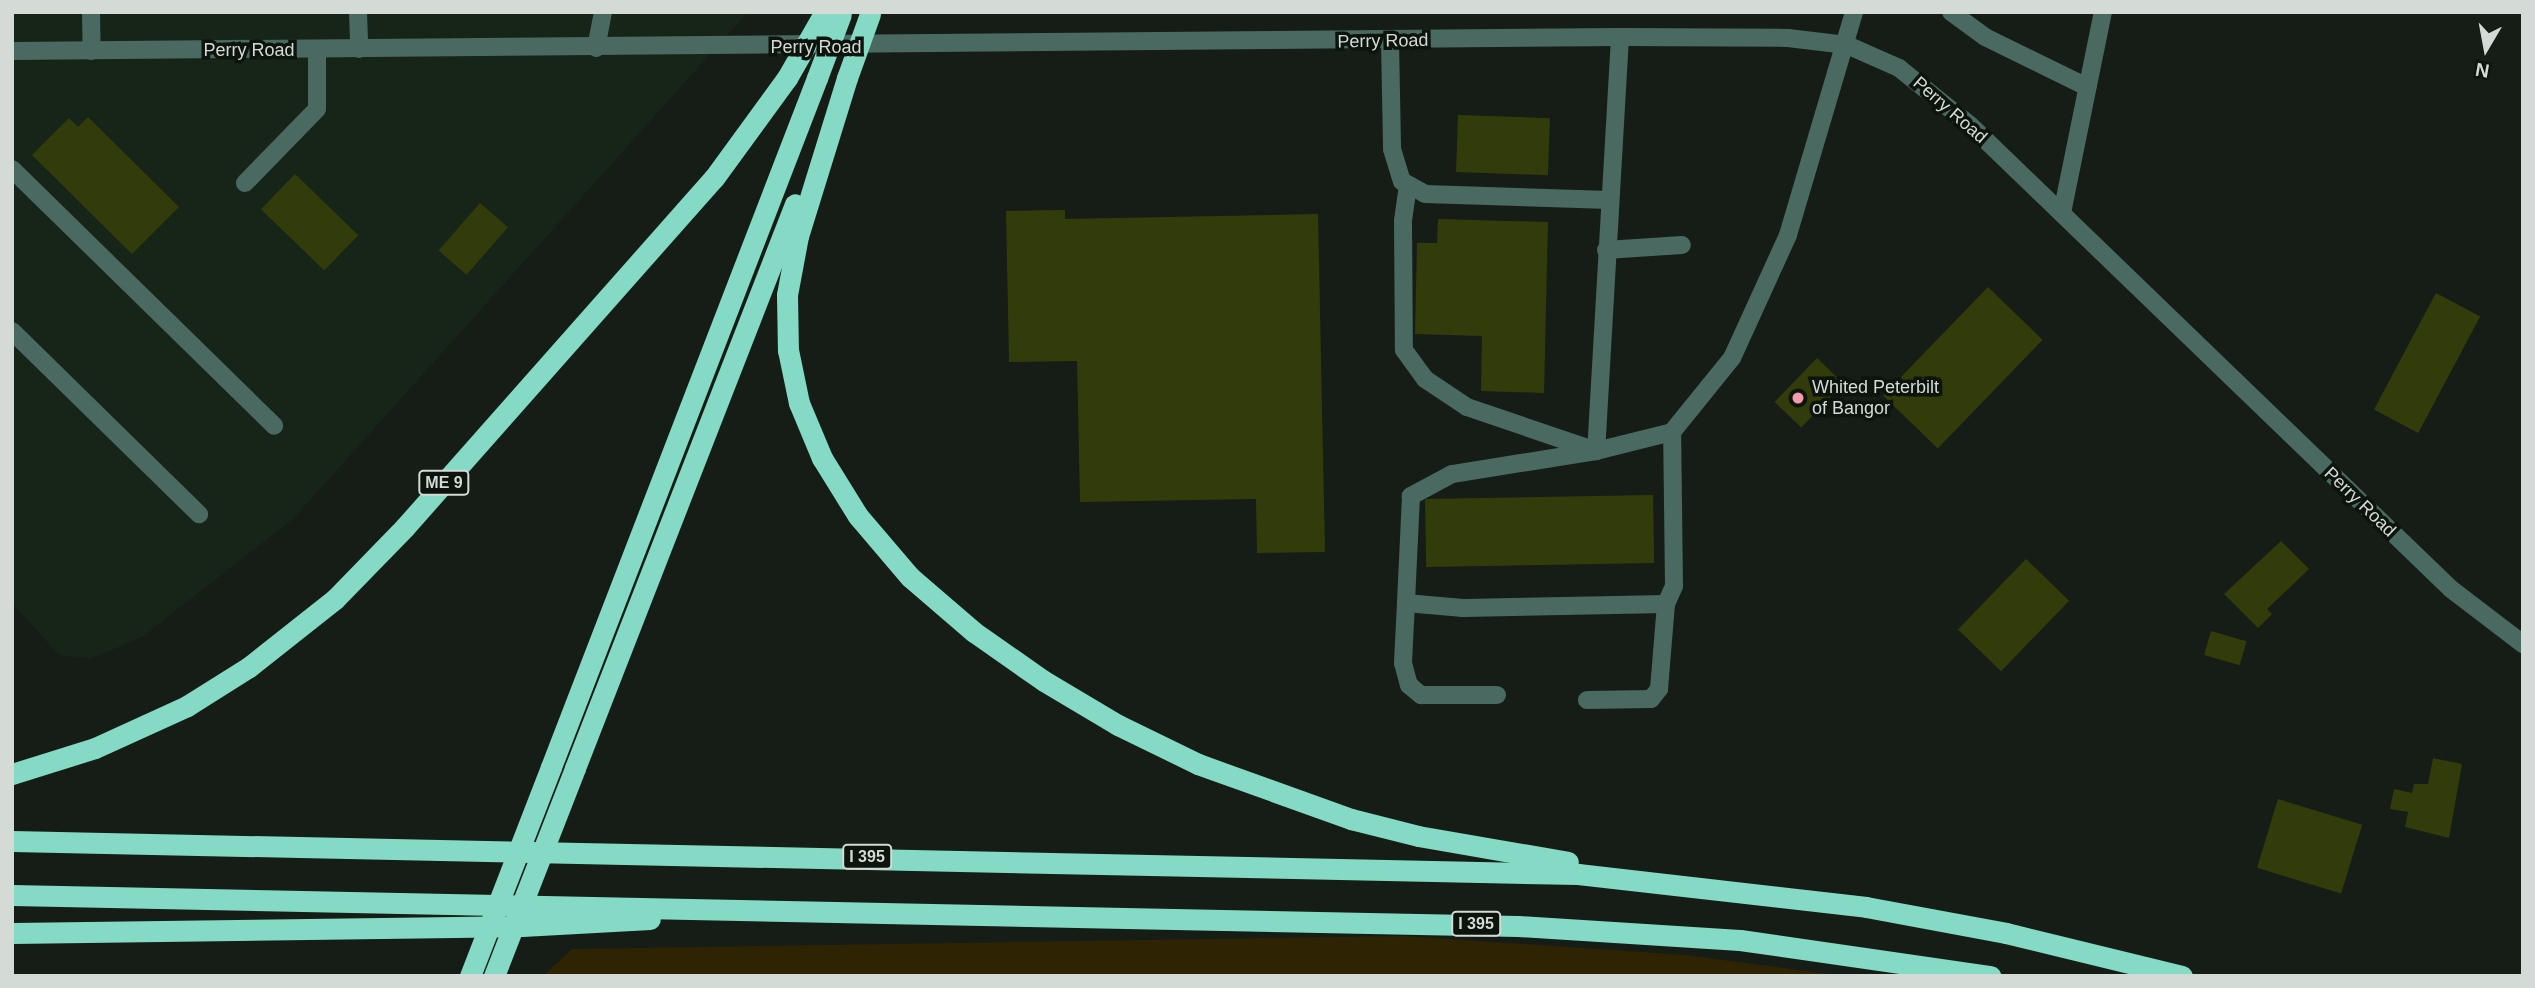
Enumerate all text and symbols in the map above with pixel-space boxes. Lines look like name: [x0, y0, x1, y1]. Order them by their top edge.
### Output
north arrow: [2451, 14, 2521, 84]
street label: Perry Road: [1337, 29, 1429, 53]
street label: Perry Road: [770, 36, 862, 58]
street label: Perry Road: [203, 39, 295, 61]
text: N: [2474, 59, 2491, 82]
street label: Perry Road: [1909, 72, 1991, 148]
place label: Whited Peterbilt of Bangor: [1812, 377, 1939, 420]
marker: Whited Peterbilt of Bangor: [1790, 390, 1806, 406]
street label: Perry Road: [2320, 463, 2400, 541]
road number: ME 9: [418, 470, 470, 496]
road number: I 395: [841, 844, 893, 870]
road number: I 395: [1450, 912, 1502, 936]

